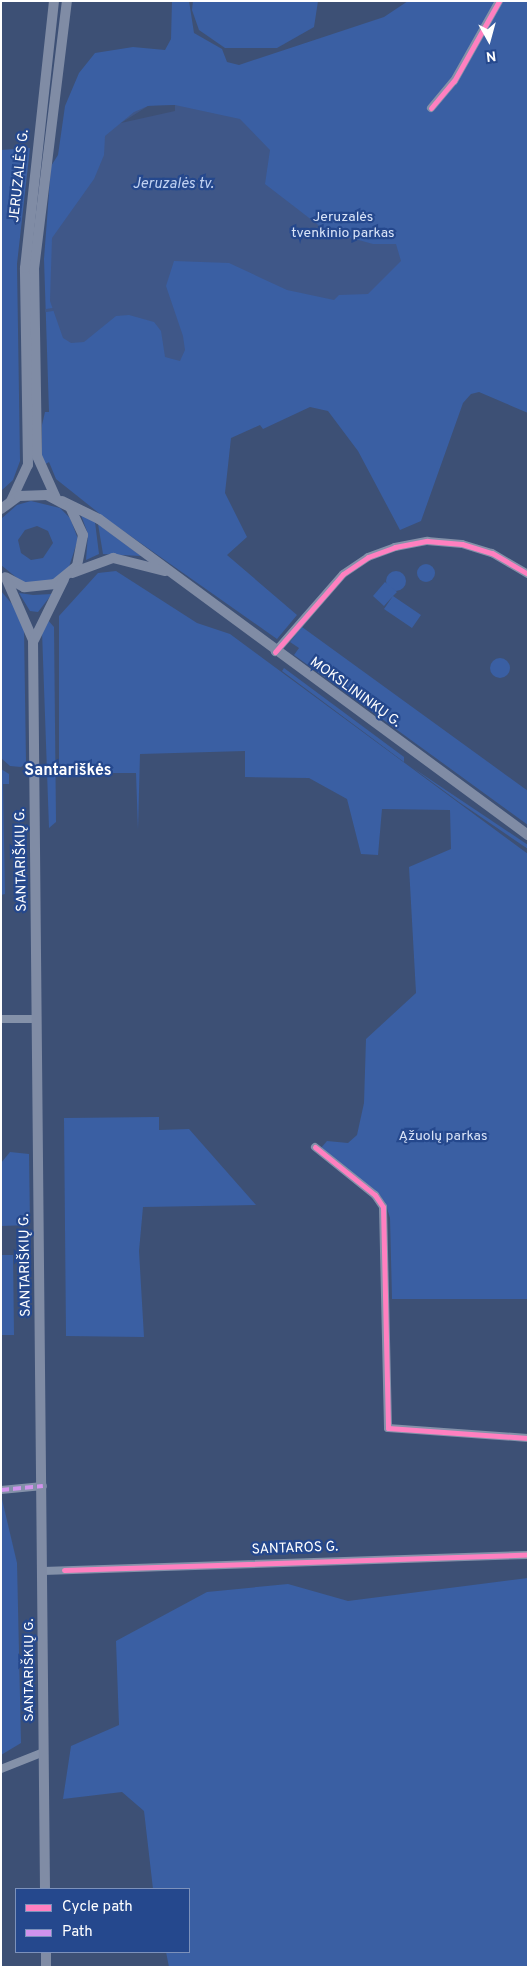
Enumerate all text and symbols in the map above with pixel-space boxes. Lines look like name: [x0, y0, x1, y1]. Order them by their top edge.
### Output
north arrow: [464, 15, 514, 65]
text: N: [485, 46, 497, 64]
street label: JERUZALĖS G.: [7, 129, 33, 223]
water label: Jeruzalės tv.: [133, 176, 213, 194]
park label: Jeruzalės tvenkinio parkas: [291, 210, 395, 242]
street label: MOKSLININKŲ G.: [306, 654, 404, 732]
district label: Santariškės: [24, 761, 112, 781]
street label: SANTARIŠKIŲ G.: [13, 808, 31, 912]
park label: Ąžuolų parkas: [398, 1129, 488, 1145]
street label: SANTARIŠKIŲ G.: [17, 1213, 35, 1317]
street label: SANTAROS G.: [251, 1539, 339, 1559]
street label: SANTARIŠKIŲ G.: [22, 1618, 38, 1722]
legend: [15, 1888, 190, 1953]
text: Cycle path: [62, 1898, 133, 1917]
text: Path: [62, 1923, 93, 1942]

